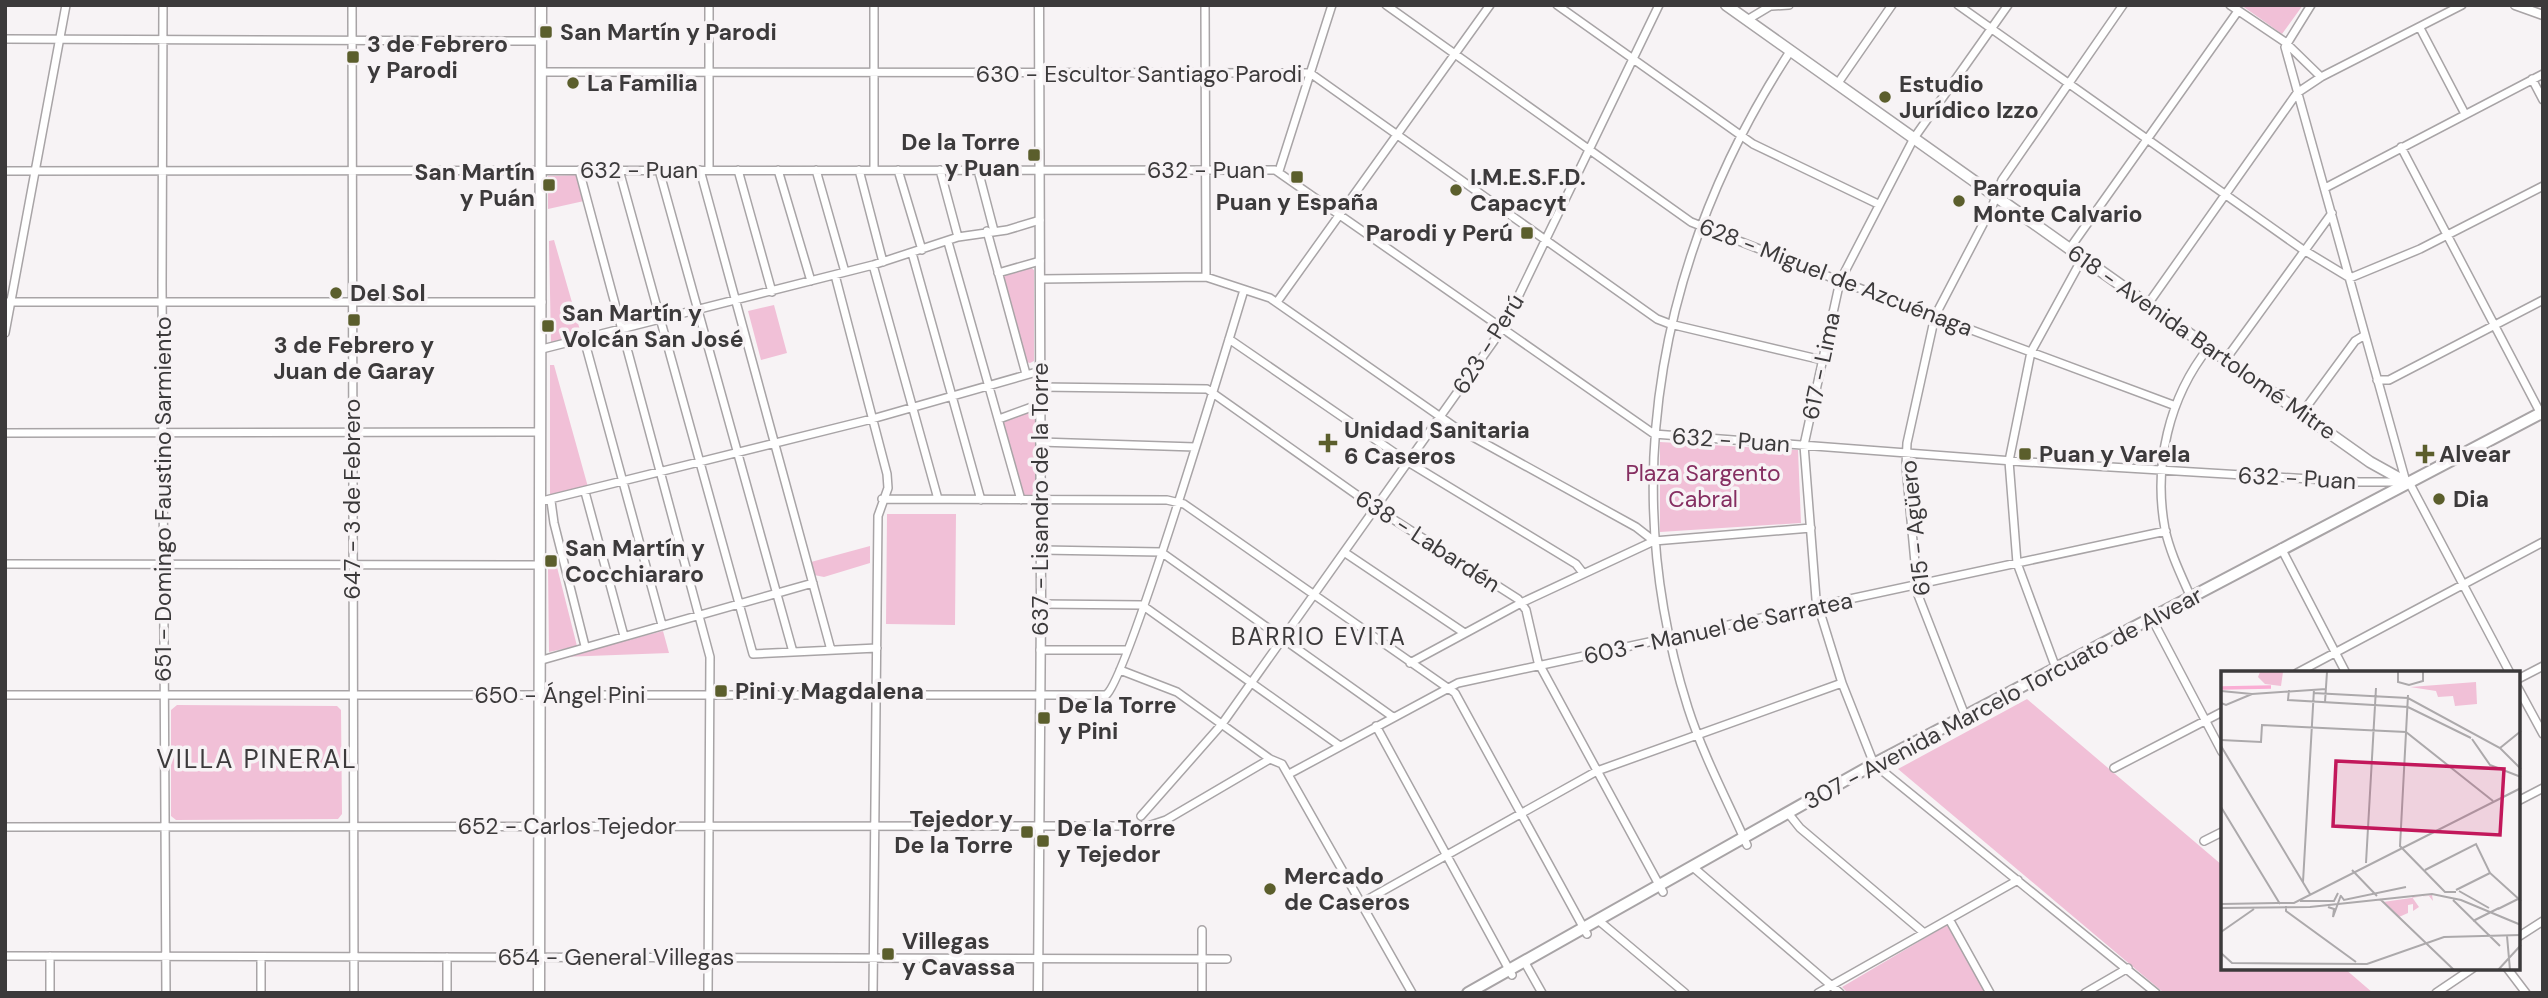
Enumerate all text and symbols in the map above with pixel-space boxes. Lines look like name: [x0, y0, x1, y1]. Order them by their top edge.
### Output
place label: San Martín y Parodi: [560, 17, 777, 47]
marker: San Martín y Parodi: [538, 24, 554, 40]
place label: 3 de Febrero y Parodi: [367, 29, 508, 85]
marker: 3 de Febrero y Parodi: [345, 49, 361, 65]
street label: 630 - Escultor Santiago Parodi: [976, 59, 1302, 89]
place label: La Familia: [587, 68, 698, 98]
place label: Estudio Jurídico Izzo: [1899, 69, 2039, 125]
marker: La Familia: [565, 75, 581, 91]
marker: Estudio Jurídico Izzo: [1877, 89, 1893, 105]
place label: De la Torre y Puan: [901, 127, 1020, 183]
marker: De la Torre y Puan: [1026, 147, 1042, 163]
street label: 632 - Puan: [580, 155, 698, 185]
street label: 632 - Puan: [1147, 155, 1265, 185]
place label: San Martín y Puán: [414, 157, 535, 213]
place label: I.M.E.S.F.D. Capacyt: [1470, 162, 1586, 218]
marker: Puan y España: [1289, 169, 1305, 185]
place label: Parroquia Monte Calvario: [1973, 173, 2143, 229]
marker: San Martín y Puán: [541, 177, 557, 193]
marker: I.M.E.S.F.D. Capacyt: [1448, 182, 1464, 198]
place label: Puan y España: [1216, 187, 1378, 217]
marker: Parroquia Monte Calvario: [1951, 193, 1967, 209]
street label: 628 - Miguel de Azcuénaga: [1695, 211, 1977, 343]
place label: Parodi y Perú: [1366, 218, 1513, 248]
marker: Parodi y Perú: [1519, 225, 1535, 241]
street label: 618 - Avenida Bartolomé Mitre: [2062, 238, 2342, 446]
place label: Del Sol: [350, 278, 426, 308]
marker: Del Sol: [328, 285, 344, 301]
street label: 623 - Perú: [1445, 288, 1531, 400]
place label: San Martín y Volcán San José: [562, 298, 744, 354]
street label: 617 - Lima: [1795, 309, 1847, 423]
marker: 3 de Febrero y Juan de Garay: [346, 312, 362, 328]
street label: 651 - Domingo Faustino Sarmiento: [148, 316, 178, 682]
marker: San Martín y Volcán San José: [540, 318, 556, 334]
place label: 3 de Febrero y Juan de Garay: [273, 330, 435, 386]
street label: 637 - Lisandro de la Torre: [1025, 362, 1055, 636]
street label: 647 - 3 de Febrero: [337, 399, 367, 599]
place label: Unidad Sanitaria 6 Caseros: [1344, 415, 1530, 471]
street label: 632 - Puan: [1671, 421, 1791, 459]
marker: Unidad Sanitaria 6 Caseros: [1318, 433, 1338, 453]
place label: Puan y Varela: [2039, 439, 2191, 469]
place label: Alvear: [2439, 439, 2511, 469]
marker: Puan y Varela: [2017, 446, 2033, 462]
marker: Alvear: [2417, 446, 2433, 462]
park label: Plaza Sargento Cabral: [1625, 458, 1781, 514]
street label: 615 - Agüero: [1893, 459, 1937, 597]
street label: 632 - Puan: [2237, 460, 2357, 496]
street label: 638 - Labardén: [1350, 483, 1506, 599]
place label: Dia: [2453, 484, 2489, 514]
marker: Dia: [2431, 491, 2447, 507]
place label: San Martín y Cocchiararo: [565, 533, 705, 589]
marker: San Martín y Cocchiararo: [543, 553, 559, 569]
street label: 307 - Avenida Marcelo Torcuato de Alvear: [1799, 580, 2207, 816]
street label: 603 - Manuel de Sarratea: [1581, 585, 1855, 671]
district label: BARRIO EVITA: [1231, 621, 1407, 652]
inset map: [2221, 671, 2520, 970]
place label: Pini y Magdalena: [735, 676, 924, 706]
street label: 650 - Ángel Pini: [474, 680, 646, 710]
marker: Pini y Magdalena: [713, 683, 729, 699]
place label: De la Torre y Pini: [1058, 690, 1177, 746]
marker: De la Torre y Pini: [1036, 710, 1052, 726]
district label: VILLA PINERAL: [156, 742, 358, 776]
place label: Tejedor y De la Torre: [894, 804, 1013, 860]
street label: 652 - Carlos Tejedor: [458, 811, 676, 841]
place label: De la Torre y Tejedor: [1057, 813, 1176, 869]
marker: Tejedor y De la Torre: [1019, 824, 1035, 840]
marker: De la Torre y Tejedor: [1035, 833, 1051, 849]
place label: Mercado de Caseros: [1284, 861, 1410, 917]
marker: Mercado de Caseros: [1262, 881, 1278, 897]
place label: Villegas y Cavassa: [902, 926, 1015, 982]
street label: 654 - General Villegas: [498, 942, 734, 972]
marker: Villegas y Cavassa: [880, 946, 896, 962]

